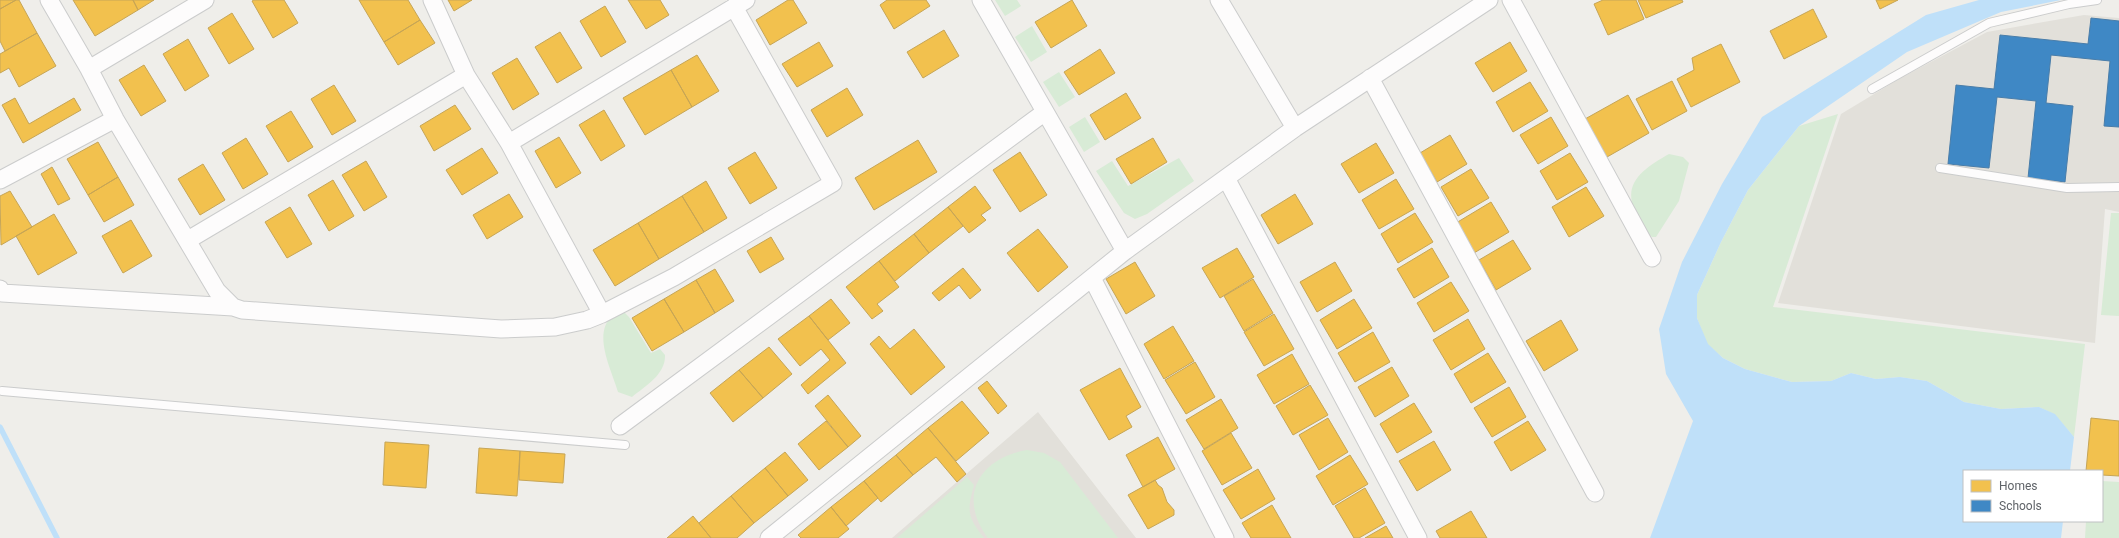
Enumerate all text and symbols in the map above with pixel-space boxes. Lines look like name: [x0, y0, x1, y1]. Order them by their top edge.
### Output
legend: [1963, 470, 2103, 522]
text: Homes: [1999, 479, 2037, 493]
text: Schools: [1999, 499, 2042, 513]

